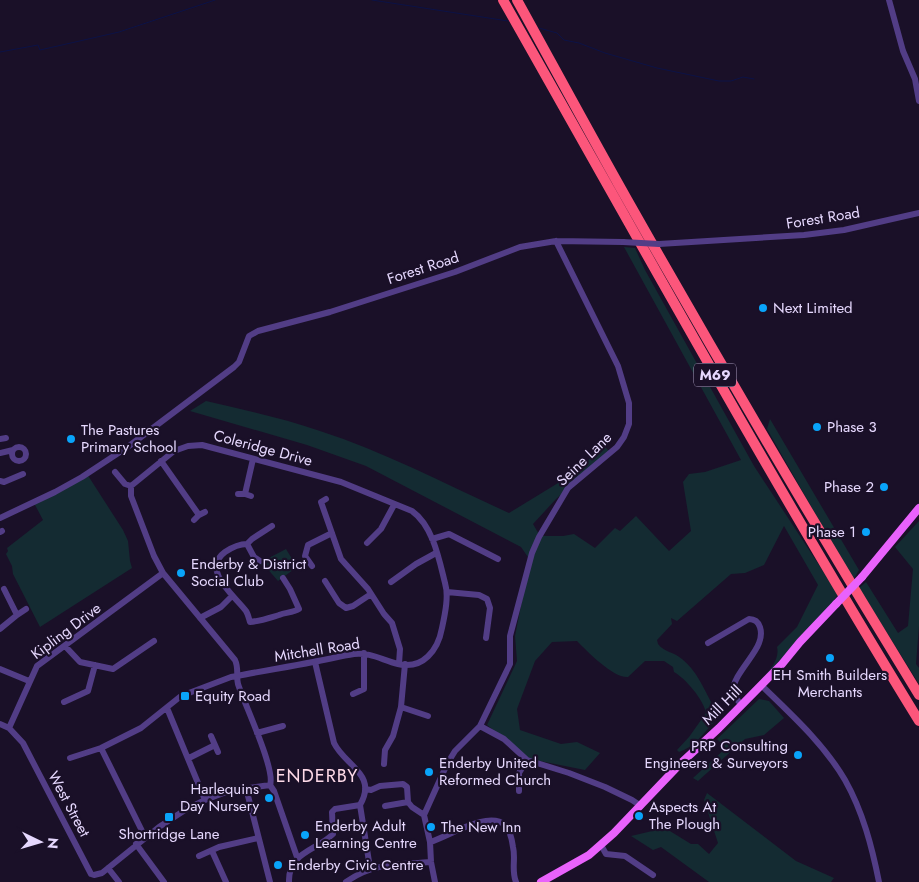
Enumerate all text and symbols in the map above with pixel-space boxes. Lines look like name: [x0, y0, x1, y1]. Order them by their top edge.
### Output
street label: Forest Road: [785, 201, 861, 235]
street label: Forest Road: [384, 246, 462, 290]
place label: Next Limited: [773, 297, 853, 319]
marker: Next Limited: [757, 302, 769, 314]
road number: M69: [694, 364, 736, 386]
place label: Phase 3: [827, 416, 877, 438]
place label: The Pastures Primary School: [81, 419, 177, 458]
marker: Phase 3: [811, 421, 823, 433]
street label: Coleridge Drive: [211, 424, 315, 472]
street label: Seine Lane: [551, 427, 617, 491]
marker: The Pastures Primary School: [65, 433, 77, 445]
place label: Phase 2: [824, 476, 874, 498]
marker: Phase 2: [878, 481, 890, 493]
place label: Phase 1: [808, 521, 856, 543]
marker: Phase 1: [860, 526, 872, 538]
place label: Enderby & District Social Club: [191, 553, 307, 592]
marker: Enderby & District Social Club: [175, 567, 187, 579]
street label: Kipling Drive: [26, 597, 106, 665]
street label: Mitchell Road: [273, 632, 361, 668]
marker: EH Smith Builders Merchants: [824, 652, 836, 664]
place label: EH Smith Builders Merchants: [773, 664, 887, 703]
street label: Mill Hill: [697, 680, 747, 730]
place label: Equity Road: [195, 685, 271, 707]
marker: Equity Road: [179, 690, 191, 702]
place label: PRP Consulting Engineers & Surveyors: [644, 735, 788, 774]
marker: PRP Consulting Engineers & Surveyors: [792, 749, 804, 761]
place label: Enderby United Reformed Church: [439, 752, 551, 791]
district label: ENDERBY: [276, 763, 358, 789]
marker: Enderby United Reformed Church: [423, 766, 435, 778]
street label: West Street: [43, 767, 96, 841]
place label: Harlequins Day Nursery: [180, 778, 259, 817]
marker: Harlequins Day Nursery: [263, 792, 275, 804]
place label: Aspects At The Plough: [649, 796, 720, 835]
marker: Aspects At The Plough: [633, 810, 645, 822]
marker: Shortridge Lane: [163, 811, 175, 823]
place label: Enderby Adult Learning Centre: [315, 815, 417, 854]
place label: The New Inn: [441, 816, 521, 838]
north arrow: [15, 817, 65, 867]
marker: The New Inn: [425, 821, 437, 833]
place label: Shortridge Lane: [119, 823, 220, 845]
marker: Enderby Adult Learning Centre: [299, 829, 311, 841]
text: N: [43, 837, 63, 850]
place label: Enderby Civic Centre: [288, 854, 424, 876]
marker: Enderby Civic Centre: [272, 859, 284, 871]

